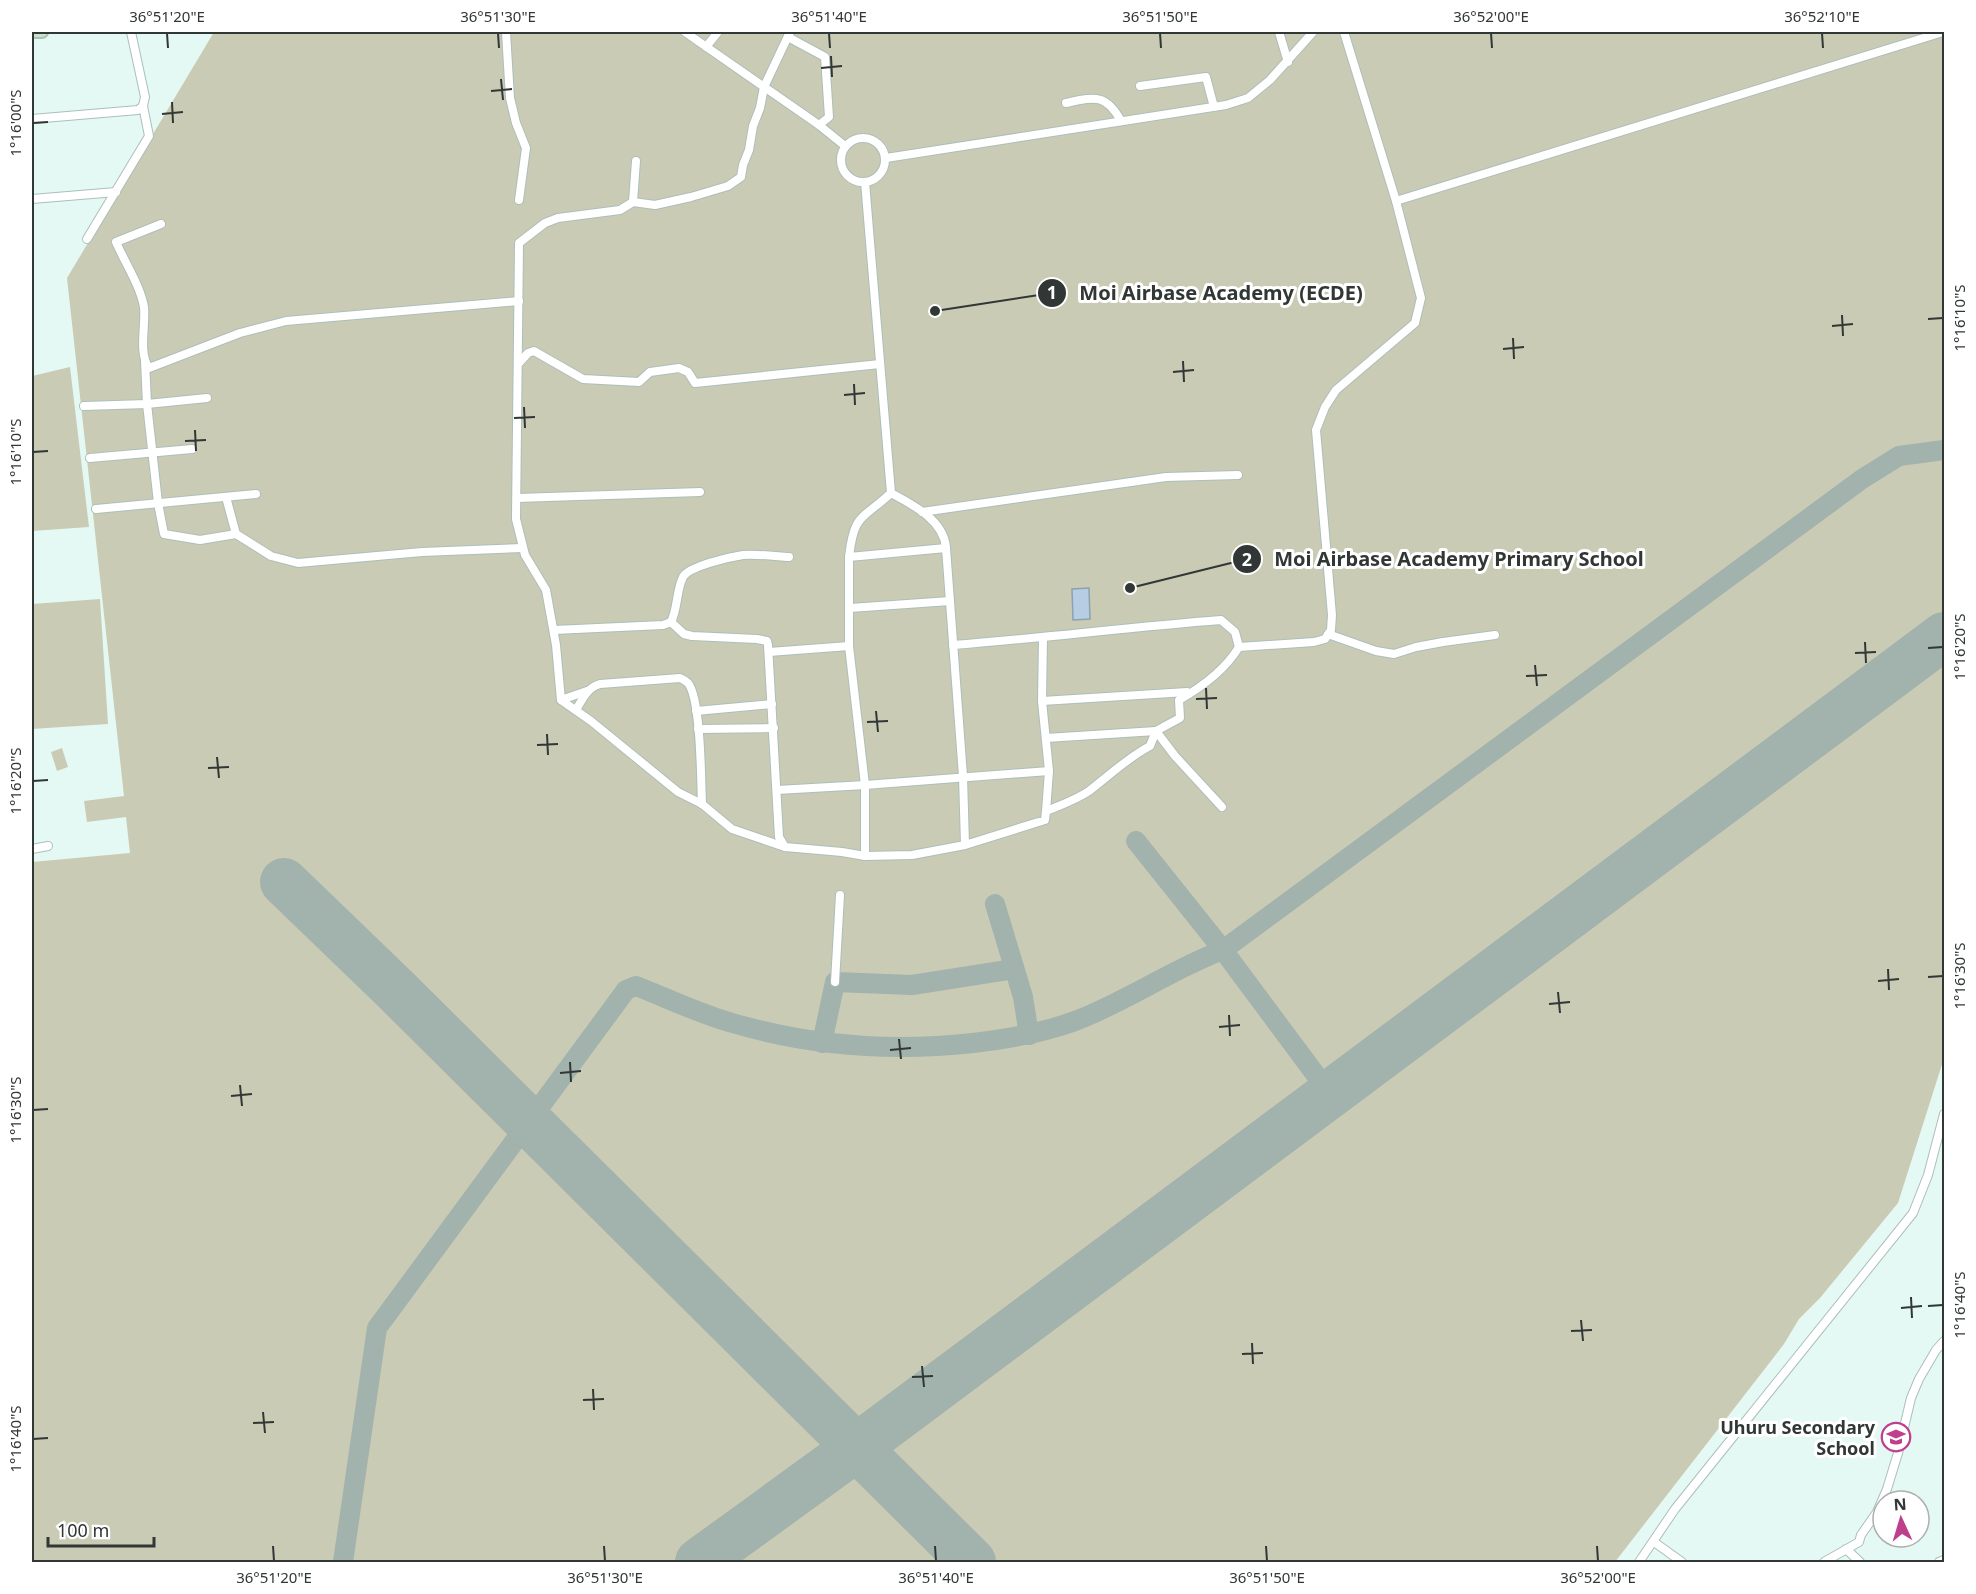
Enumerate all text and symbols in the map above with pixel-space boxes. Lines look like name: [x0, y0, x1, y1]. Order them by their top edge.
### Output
text: 36°51'20"E: [129, 6, 205, 26]
text: 36°51'30"E: [460, 6, 536, 26]
text: 36°51'40"E: [791, 6, 867, 26]
text: 36°51'50"E: [1122, 6, 1198, 26]
text: 36°52'00"E: [1453, 6, 1529, 26]
text: 36°52'10"E: [1784, 6, 1860, 26]
text: 1°16'00"S: [5, 89, 25, 157]
callout: Moi Airbase Academy (ECDE): [1037, 274, 1374, 312]
text: Moi Airbase Academy (ECDE): [1079, 279, 1363, 306]
text: 1: [1047, 280, 1057, 304]
text: 1°16'10"S: [1949, 284, 1969, 352]
text: 1°16'10"S: [5, 418, 25, 486]
callout: Moi Airbase Academy Primary School: [1232, 540, 1656, 578]
text: Moi Airbase Academy Primary School: [1274, 545, 1644, 572]
text: 2: [1242, 547, 1252, 571]
text: 1°16'20"S: [1949, 613, 1969, 681]
text: 1°16'20"S: [5, 747, 25, 815]
text: 1°16'30"S: [1949, 942, 1969, 1010]
text: 1°16'30"S: [5, 1076, 25, 1144]
text: 1°16'40"S: [1949, 1271, 1969, 1339]
text: 1°16'40"S: [5, 1405, 25, 1473]
place label: Uhuru Secondary School: [1720, 1415, 1876, 1460]
school or university icon: Uhuru Secondary School: [1880, 1421, 1912, 1453]
north arrow: [1871, 1489, 1931, 1549]
text: N: [1893, 1493, 1907, 1515]
scale bar: [48, 1510, 154, 1548]
text: 100 m: [57, 1518, 109, 1542]
text: 36°51'20"E: [236, 1567, 312, 1587]
text: 36°51'30"E: [567, 1567, 643, 1587]
text: 36°51'40"E: [898, 1567, 974, 1587]
text: 36°51'50"E: [1229, 1567, 1305, 1587]
text: 36°52'00"E: [1560, 1567, 1636, 1587]

